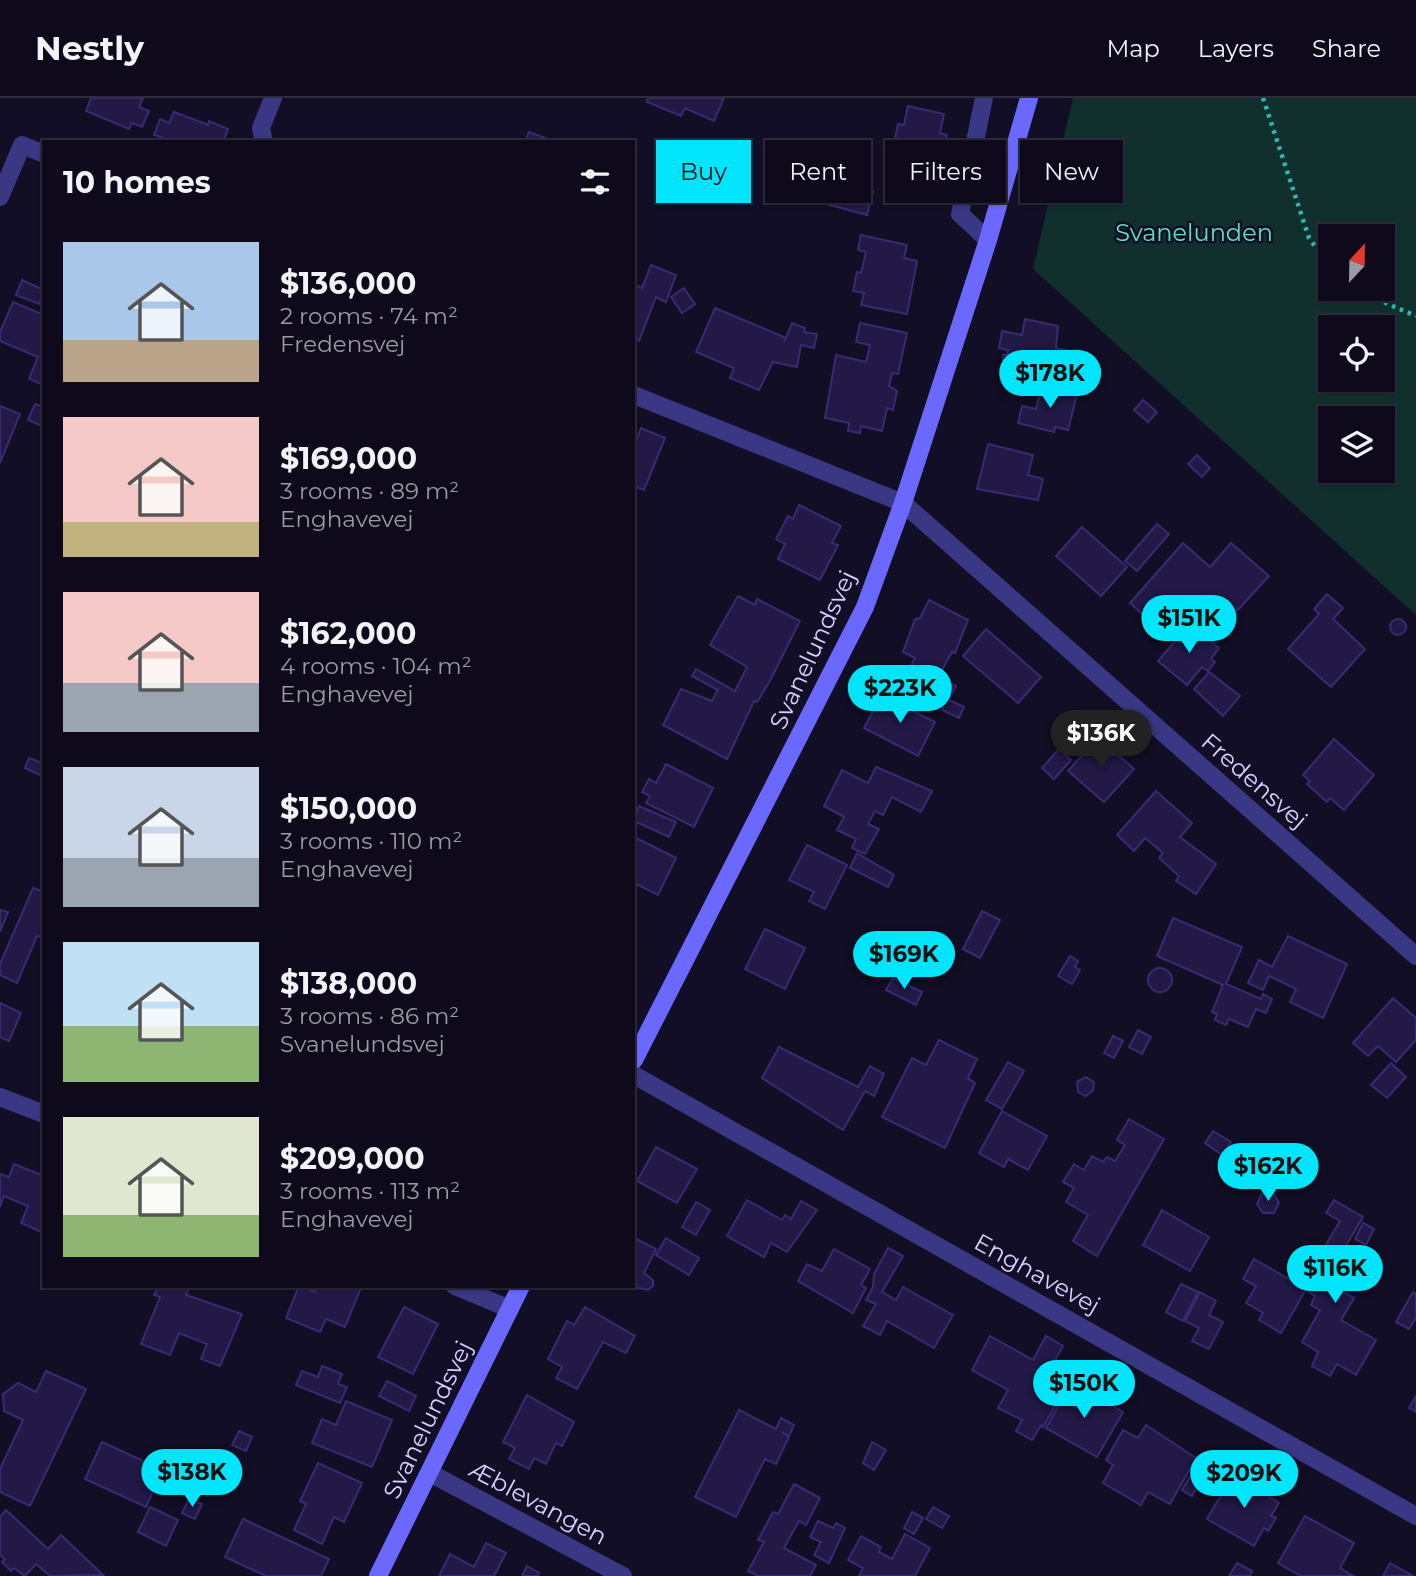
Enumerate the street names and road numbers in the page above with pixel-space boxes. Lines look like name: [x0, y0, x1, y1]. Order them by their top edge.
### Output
street label: Svanelundsvej: [763, 566, 862, 734]
street label: Fredensvej: [1195, 727, 1313, 834]
street label: Enghavevej: [969, 1227, 1105, 1320]
street label: Svanelundsvej: [377, 1336, 478, 1503]
street label: Æblevangen: [464, 1454, 612, 1551]

